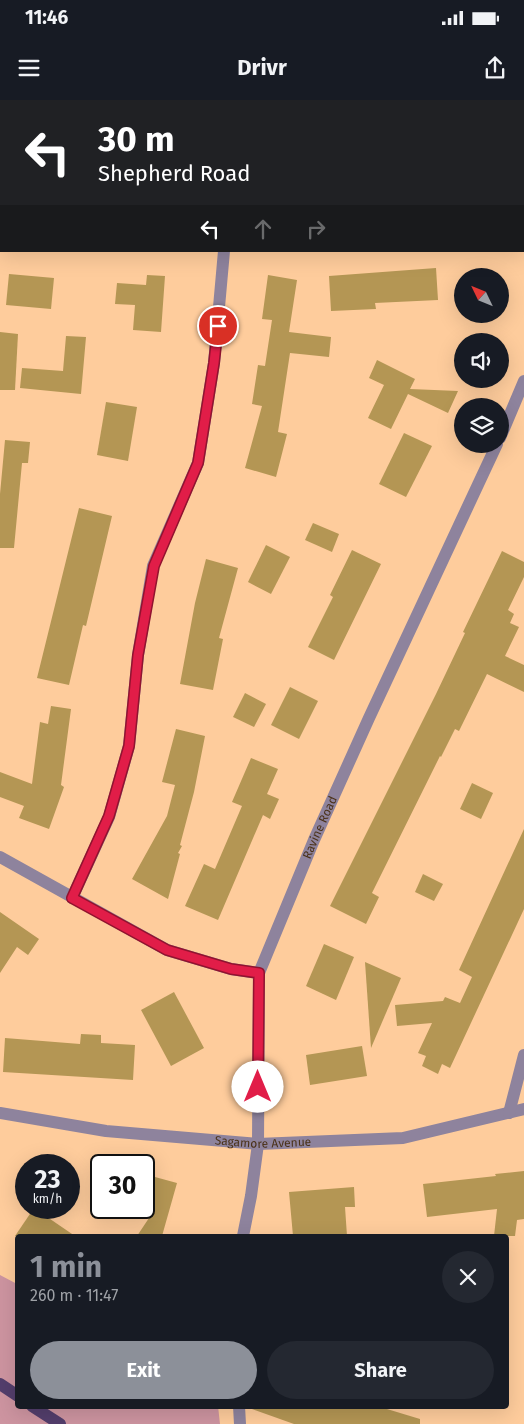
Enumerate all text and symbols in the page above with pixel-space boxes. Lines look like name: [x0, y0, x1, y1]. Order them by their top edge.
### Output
text: 11:46: [25, 6, 68, 29]
icon: menu: [15, 54, 43, 82]
text: Drivr: [237, 54, 287, 81]
icon: share: [481, 54, 509, 82]
text: 30 m: [98, 118, 175, 160]
icon: left: [15, 120, 80, 185]
text: Shepherd Road: [98, 160, 250, 187]
icon: left: [196, 215, 224, 243]
icon: ahead: [249, 215, 277, 243]
icon: right: [302, 215, 330, 243]
north arrow: [454, 268, 509, 322]
map controls: [454, 268, 509, 453]
pin: [197, 305, 239, 347]
icon: arrive: [204, 312, 232, 340]
button: sound: [454, 333, 509, 388]
button: layers: [454, 398, 509, 453]
street label: Ravine Road: [300, 794, 340, 861]
position arrow: [231, 1060, 283, 1112]
street label: Sagamore Avenue: [214, 1133, 312, 1151]
speed limit sign: 30: [90, 1154, 155, 1219]
text: 23: [35, 1165, 60, 1195]
text: km/h: [33, 1192, 62, 1206]
text: 1 min: [30, 1249, 102, 1285]
button: close: [442, 1251, 494, 1303]
text: 260 m · 11:47: [30, 1286, 118, 1305]
button: Exit: [30, 1341, 257, 1399]
button: Share: [267, 1341, 494, 1399]

